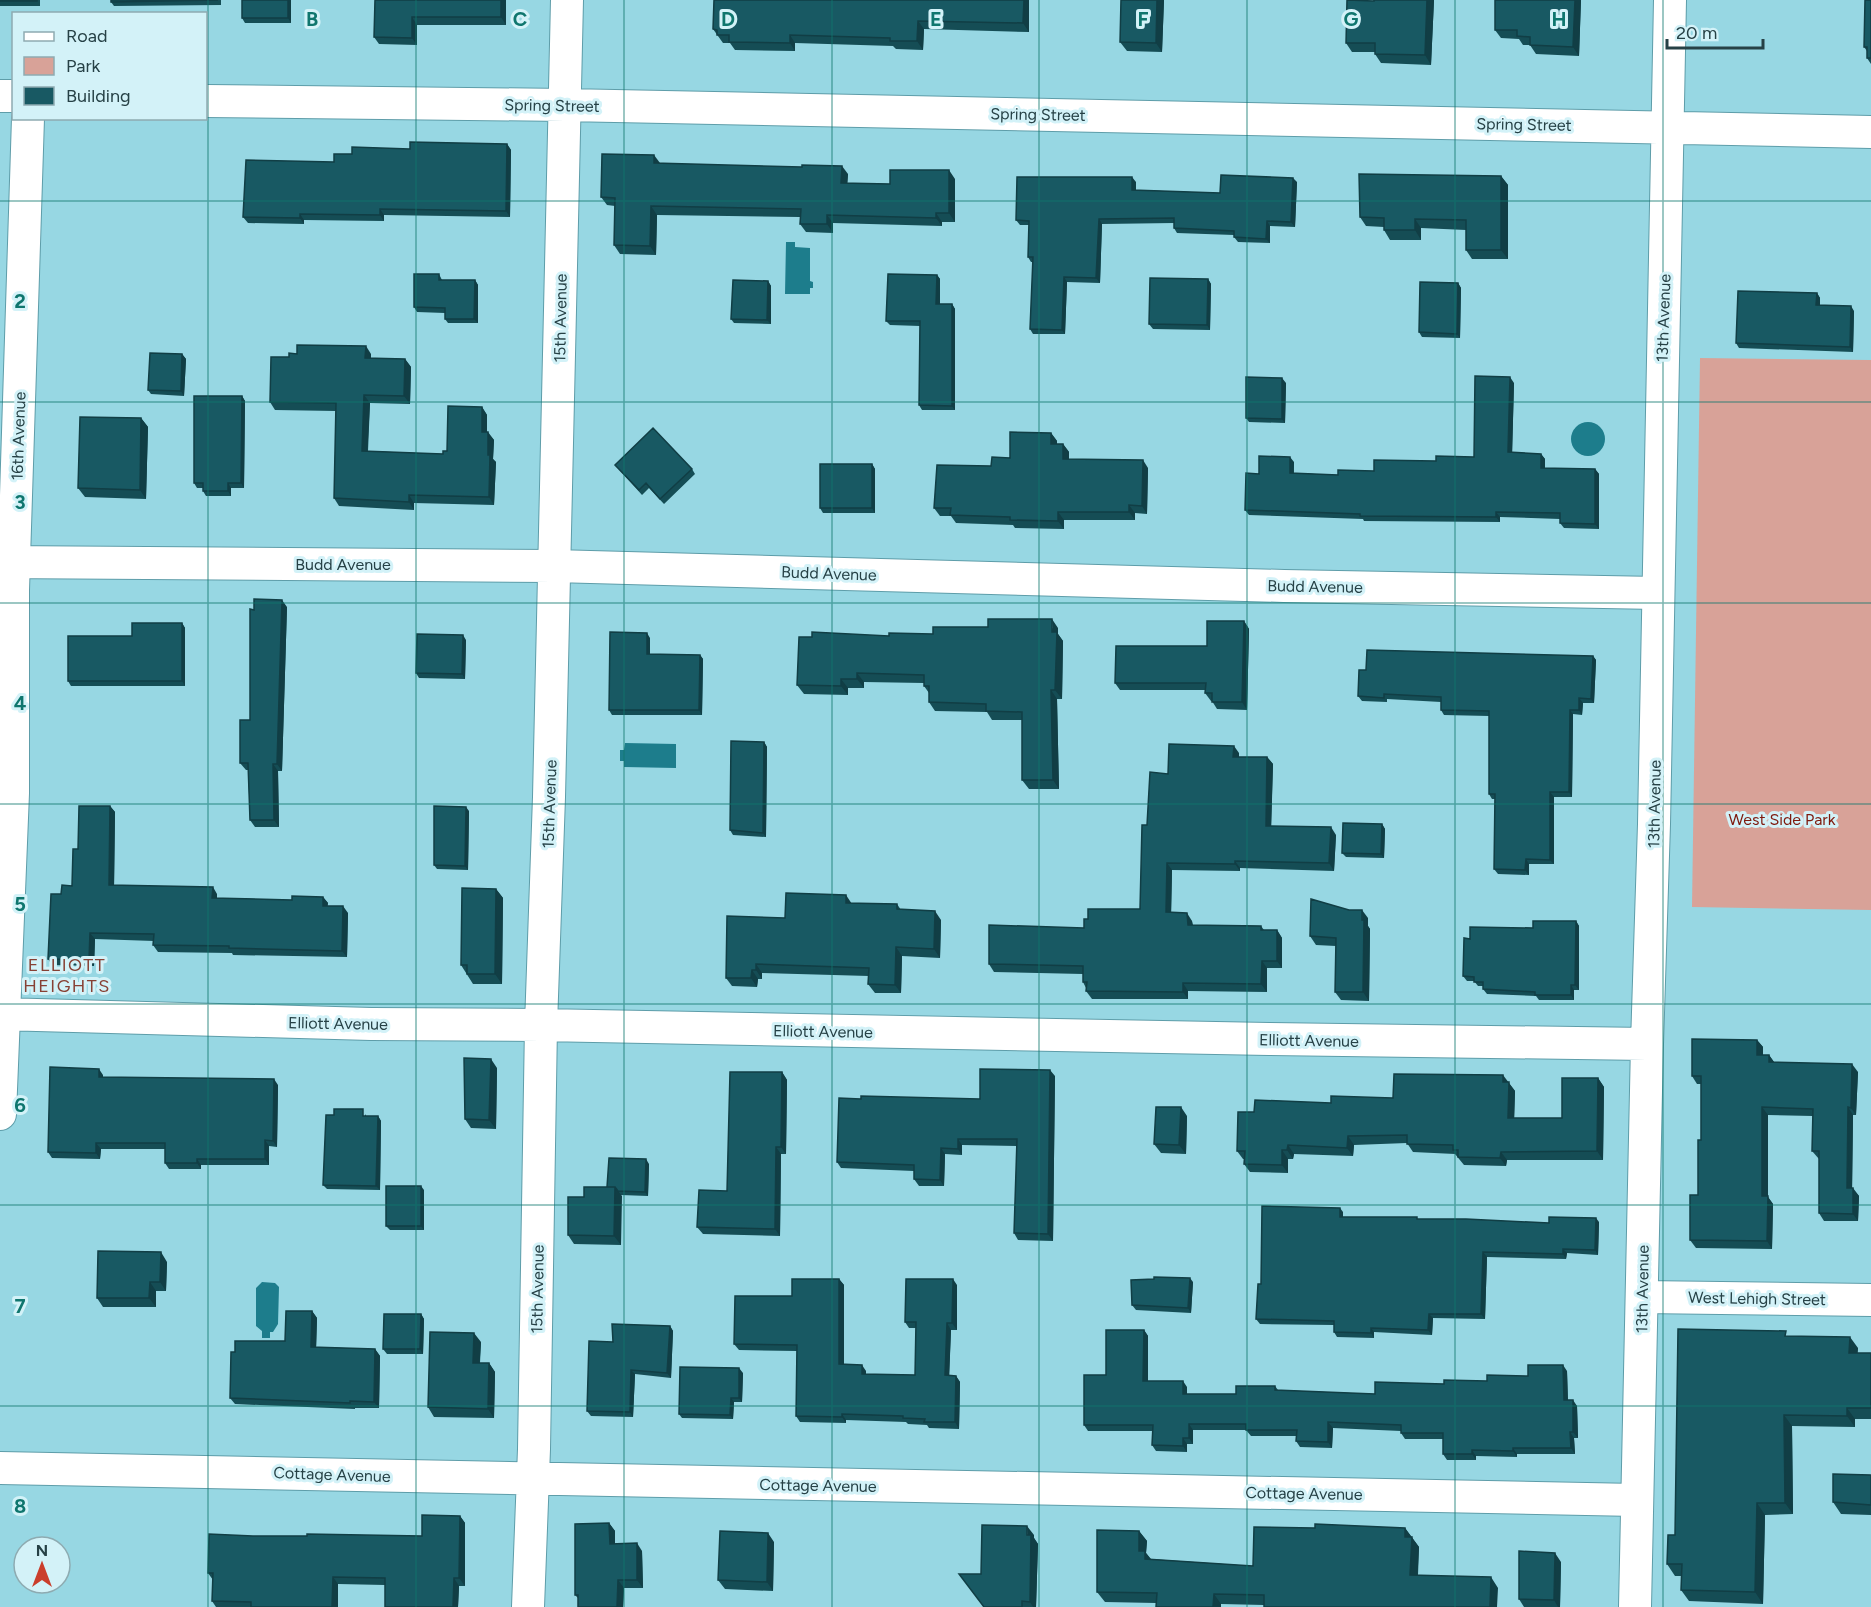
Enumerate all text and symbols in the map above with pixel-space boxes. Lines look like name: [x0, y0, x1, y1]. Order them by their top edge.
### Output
text: B: [306, 7, 318, 31]
text: C: [513, 7, 527, 31]
text: D: [721, 7, 735, 31]
text: E: [930, 7, 942, 31]
text: F: [1137, 7, 1149, 31]
text: G: [1344, 7, 1359, 31]
text: H: [1552, 7, 1567, 31]
legend: [12, 12, 207, 120]
scale bar: [1667, 12, 1763, 50]
text: 20 m: [1676, 22, 1717, 44]
text: Road: [66, 25, 107, 47]
text: Park: [66, 55, 101, 77]
text: Building: [66, 85, 131, 107]
street label: Spring Street: [504, 95, 600, 116]
street label: Spring Street: [990, 104, 1086, 125]
street label: Spring Street: [1476, 114, 1572, 135]
street label: 15th Avenue: [550, 273, 571, 363]
street label: 13th Avenue: [1652, 273, 1675, 363]
text: 2: [14, 289, 26, 313]
street label: 16th Avenue: [7, 391, 30, 481]
text: 3: [14, 490, 26, 514]
street label: Budd Avenue: [295, 555, 391, 574]
street label: Budd Avenue: [781, 562, 877, 585]
street label: Budd Avenue: [1267, 576, 1363, 597]
text: 4: [14, 691, 27, 715]
street label: 15th Avenue: [538, 759, 561, 849]
street label: 13th Avenue: [1644, 759, 1665, 848]
park label: West Side Park: [1729, 810, 1836, 829]
text: 5: [14, 892, 26, 916]
district label: ELLIOTT HEIGHTS: [23, 954, 111, 997]
street label: Elliott Avenue: [288, 1013, 388, 1034]
street label: Elliott Avenue: [773, 1021, 873, 1042]
street label: Elliott Avenue: [1259, 1030, 1359, 1051]
text: 6: [14, 1093, 26, 1117]
street label: 15th Avenue: [527, 1244, 548, 1334]
street label: 13th Avenue: [1632, 1244, 1653, 1333]
street label: West Lehigh Street: [1688, 1288, 1826, 1309]
text: 7: [14, 1294, 26, 1318]
street label: Cottage Avenue: [273, 1463, 391, 1486]
street label: Cottage Avenue: [759, 1475, 877, 1496]
street label: Cottage Avenue: [1245, 1483, 1363, 1504]
text: 8: [14, 1494, 26, 1518]
north arrow: [12, 1535, 72, 1595]
text: N: [36, 1541, 48, 1560]

